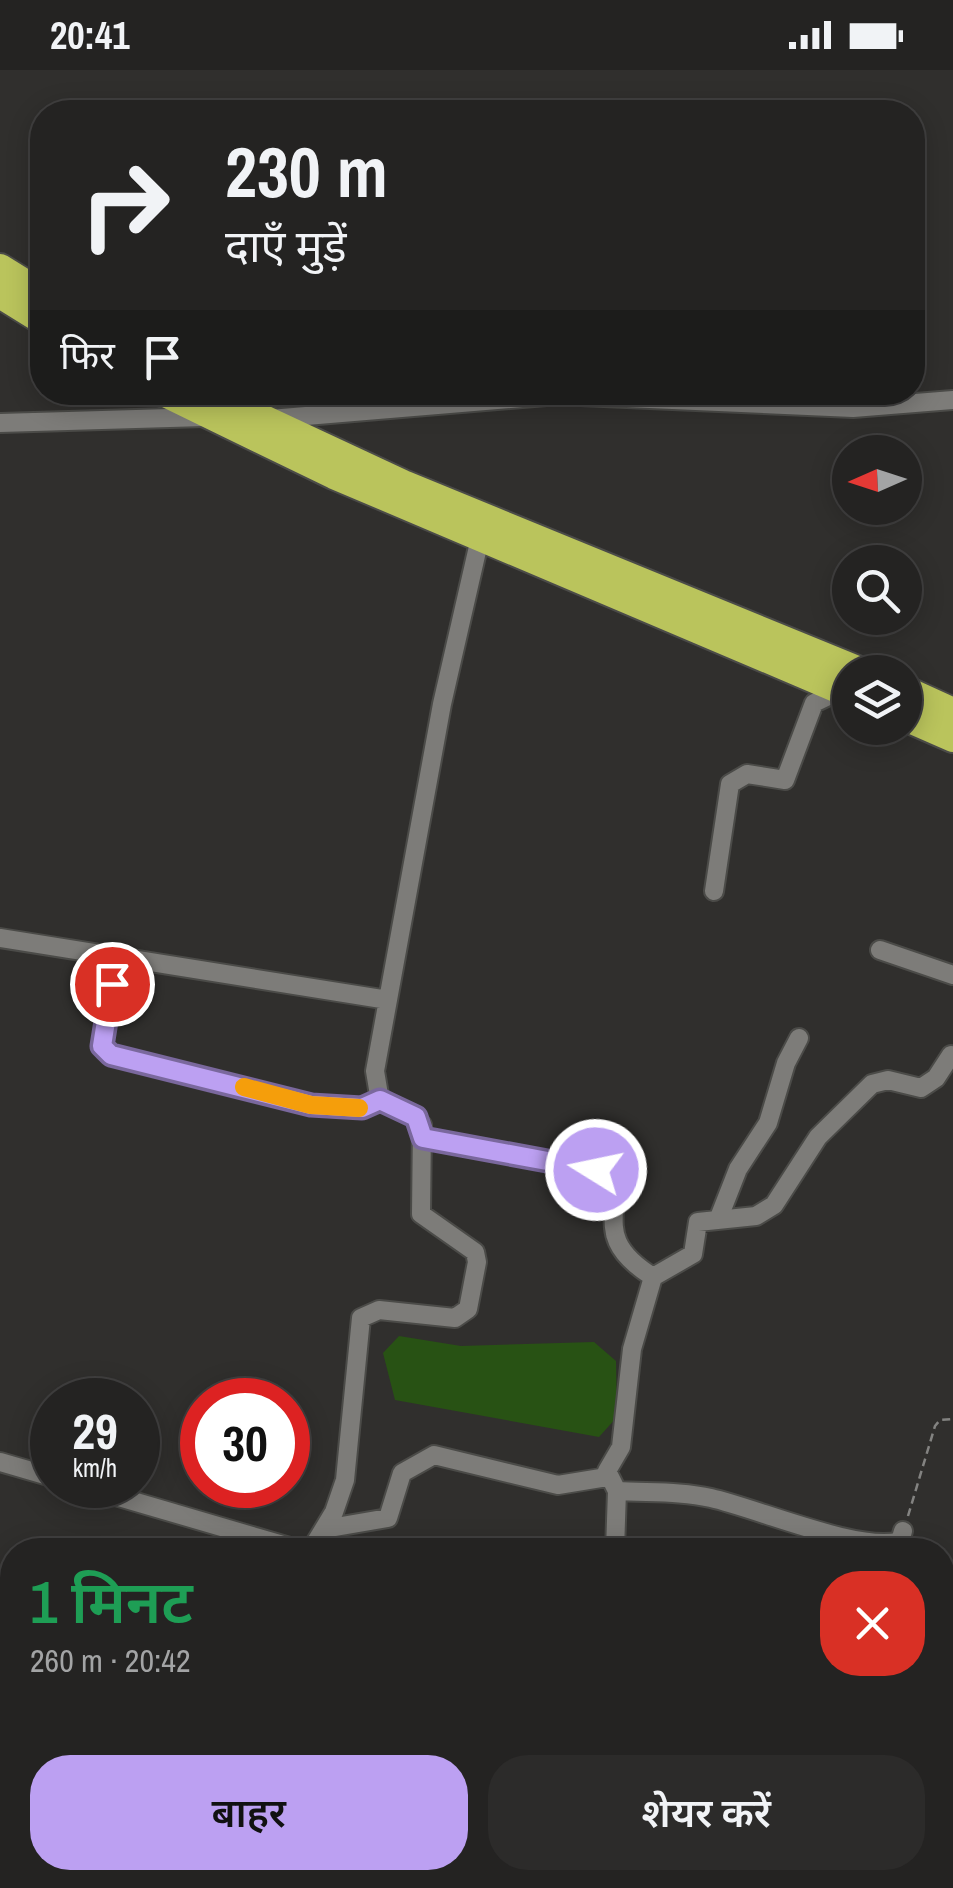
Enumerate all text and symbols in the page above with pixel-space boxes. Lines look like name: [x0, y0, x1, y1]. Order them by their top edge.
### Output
text: 20:41: [50, 10, 130, 61]
text: 230 m: [225, 125, 388, 219]
icon: right: [60, 140, 190, 270]
text: दाएँ मुड़ें: [225, 215, 347, 276]
text: फिर: [60, 330, 115, 381]
icon: arrive: [135, 330, 190, 385]
north arrow: [832, 435, 922, 525]
map controls: [832, 435, 922, 745]
button: search: [832, 545, 922, 635]
button: layers: [832, 655, 922, 745]
pin: [70, 942, 155, 1027]
icon: arrive: [85, 957, 140, 1012]
position arrow: [544, 1118, 648, 1222]
speed limit sign: 30: [180, 1378, 310, 1508]
text: 29: [72, 1397, 118, 1465]
text: km/h: [73, 1451, 117, 1485]
text: 1 मिनट: [30, 1561, 193, 1642]
button: close: [820, 1571, 925, 1676]
text: 260 m · 20:42: [30, 1639, 190, 1682]
button: बाहर: [30, 1755, 468, 1870]
button: शेयर करें: [488, 1755, 925, 1870]

